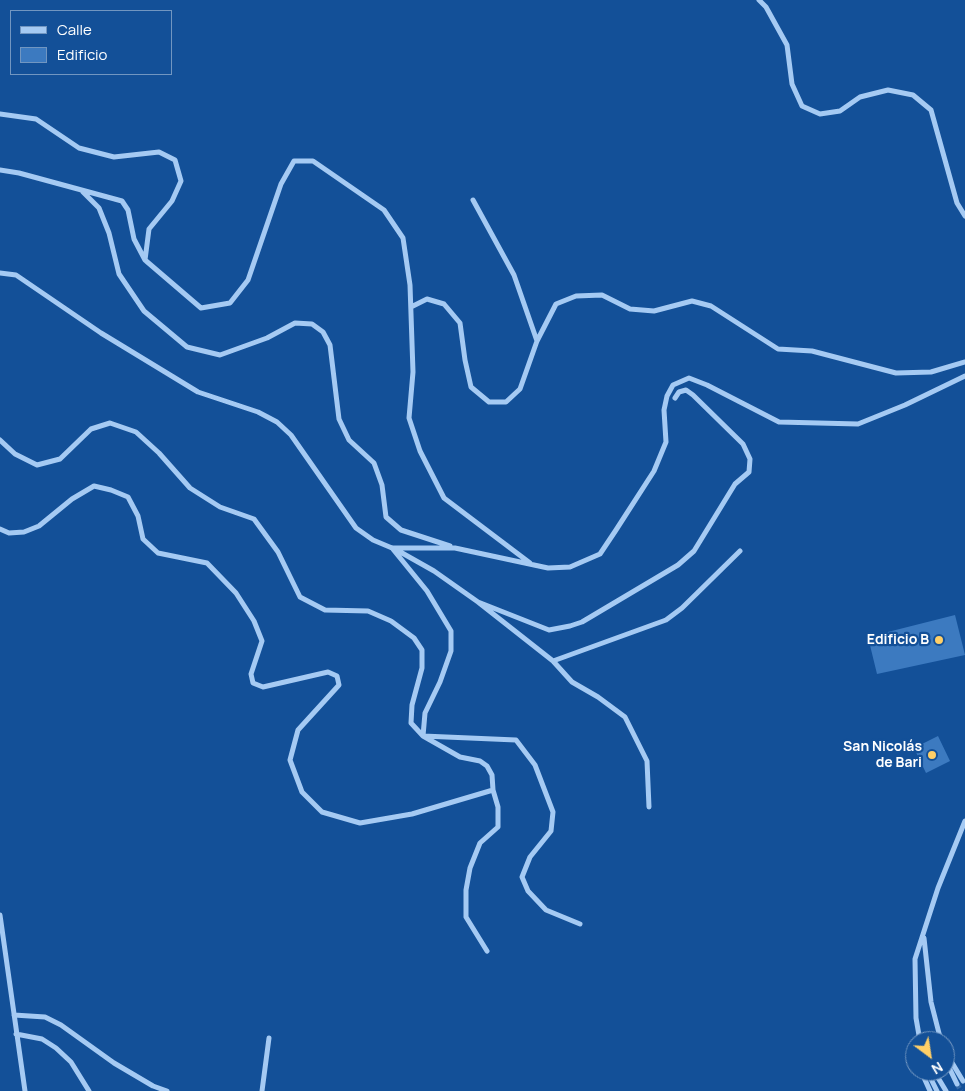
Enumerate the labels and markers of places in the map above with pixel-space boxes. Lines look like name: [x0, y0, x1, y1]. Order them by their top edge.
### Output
place label: Edificio B: [867, 632, 929, 648]
marker: Edificio B: [933, 634, 945, 646]
place label: San Nicolás de Bari: [843, 739, 922, 772]
marker: San Nicolás de Bari: [926, 749, 938, 761]

